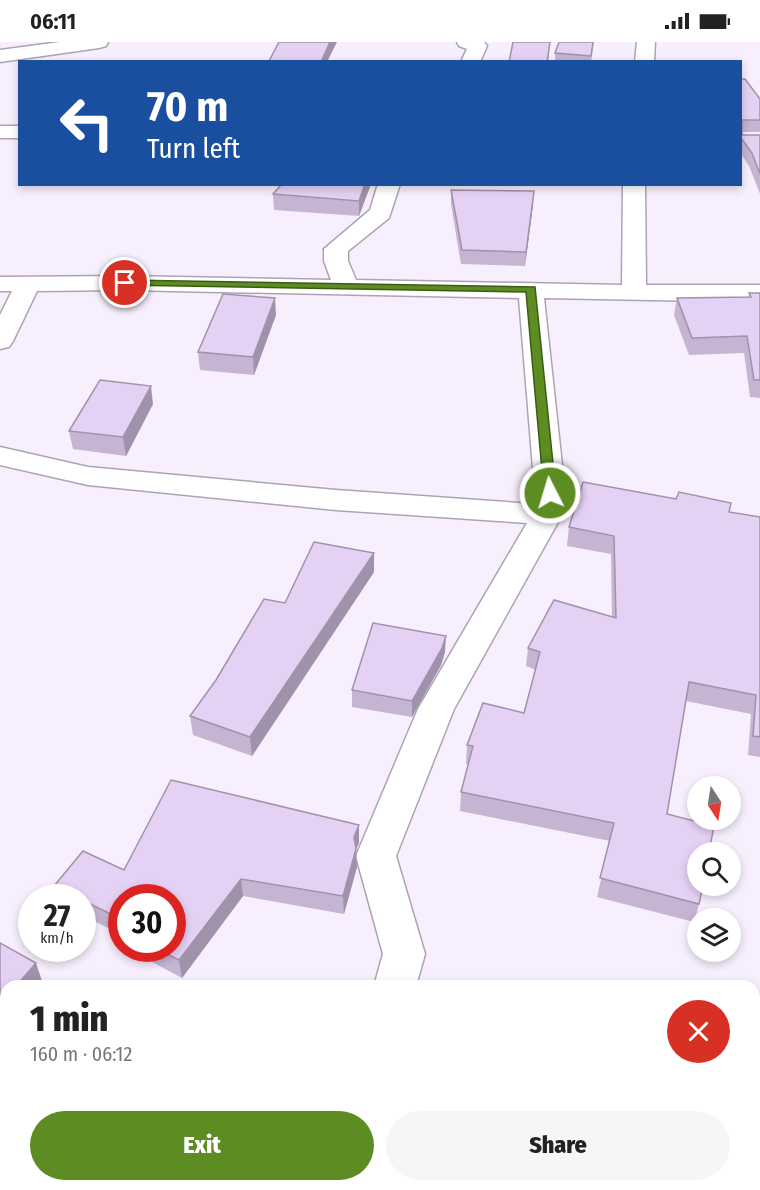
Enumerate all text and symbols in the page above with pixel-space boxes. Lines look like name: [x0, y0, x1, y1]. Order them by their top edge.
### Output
text: 06:11: [30, 8, 76, 35]
text: 70 m: [147, 82, 228, 132]
icon: left: [48, 84, 126, 162]
text: Turn left: [147, 133, 240, 165]
pin: [99, 257, 150, 308]
icon: arrive: [108, 266, 141, 299]
position arrow: [518, 461, 582, 525]
north arrow: [687, 776, 741, 830]
map controls: [687, 776, 741, 962]
button: search: [687, 842, 741, 896]
speed limit sign: 30: [108, 884, 186, 962]
text: 27: [44, 898, 70, 934]
button: layers: [687, 908, 741, 962]
text: km/h: [40, 929, 74, 947]
text: 1 min: [30, 997, 108, 1041]
button: close: [667, 1000, 730, 1063]
text: 160 m · 06:12: [30, 1042, 132, 1066]
button: Exit: [30, 1111, 374, 1180]
button: Share: [386, 1111, 730, 1180]

